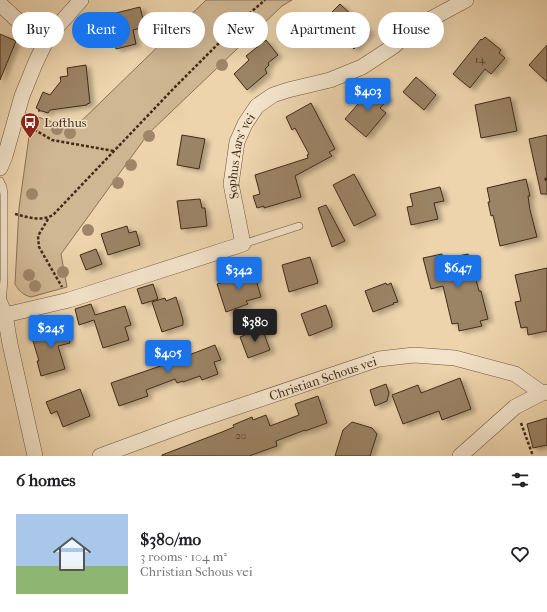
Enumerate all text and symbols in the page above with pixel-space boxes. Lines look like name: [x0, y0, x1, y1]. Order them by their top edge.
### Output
chip: Buy: [12, 12, 64, 48]
chip: Rent: [72, 12, 130, 48]
chip: Filters: [138, 12, 205, 48]
chip: New: [213, 12, 268, 48]
chip: Apartment: [276, 12, 370, 48]
chip: House: [378, 12, 444, 48]
house number: 14: [475, 53, 486, 66]
pin: $403: [344, 78, 392, 112]
text: $403: [354, 83, 382, 98]
street label: Sophus Aars' vei: [223, 110, 258, 201]
bus stop icon: Lofthus: [19, 111, 41, 139]
place label: Lofthus: [44, 115, 87, 130]
pin: $647: [434, 255, 482, 289]
pin: $342: [215, 257, 263, 291]
text: $647: [444, 260, 472, 275]
text: $342: [226, 262, 252, 277]
pin: $380: [231, 309, 279, 343]
text: $380: [242, 314, 268, 329]
pin: $245: [27, 315, 75, 349]
text: $245: [38, 320, 64, 335]
pin: $405: [144, 340, 192, 374]
text: $405: [154, 345, 182, 360]
street label: Christian Schous vei: [267, 353, 379, 403]
house number: 20: [235, 429, 247, 442]
icon: filters: [509, 469, 531, 491]
text: 6 homes: [16, 470, 76, 490]
text: $380/mo: [140, 529, 201, 549]
icon: home: [48, 530, 96, 578]
icon: heart: [509, 543, 531, 565]
text: 3 rooms · 104 m²: [140, 549, 227, 564]
text: Christian Schous vei: [140, 564, 253, 579]

